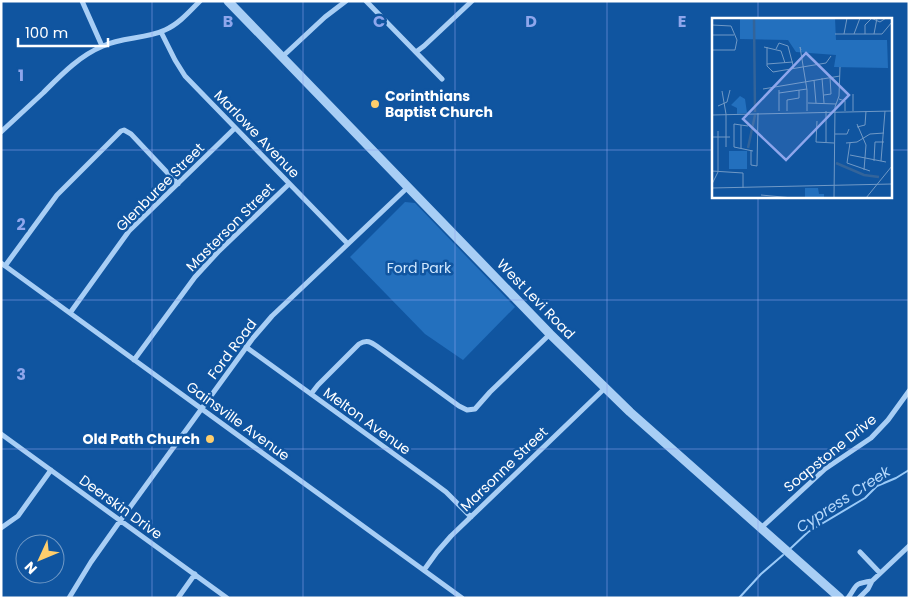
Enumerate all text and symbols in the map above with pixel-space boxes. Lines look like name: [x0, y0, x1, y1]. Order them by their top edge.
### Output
text: B: [223, 10, 233, 33]
text: C: [373, 10, 385, 33]
text: D: [525, 10, 537, 33]
text: E: [678, 10, 686, 33]
scale bar: [18, 15, 108, 47]
inset map: [712, 18, 892, 198]
text: 100 m: [25, 22, 68, 43]
text: 1: [18, 64, 24, 87]
street label: Marlowe Avenue: [210, 85, 305, 183]
place label: Corinthians Baptist Church: [385, 86, 493, 122]
marker: Corinthians Baptist Church: [369, 98, 381, 110]
street label: Glenburee Street: [111, 138, 209, 236]
street label: Masterson Street: [181, 178, 279, 276]
text: 2: [16, 213, 26, 236]
street label: West Levi Road: [492, 254, 580, 344]
park label: Ford Park: [387, 258, 452, 278]
street label: Ford Road: [203, 315, 261, 383]
text: 3: [16, 363, 26, 386]
street label: Gainsville Avenue: [182, 377, 294, 465]
street label: Melton Avenue: [319, 382, 415, 460]
street label: Soapstone Drive: [779, 409, 881, 497]
street label: Marsonne Street: [456, 422, 552, 516]
place label: Old Path Church: [83, 429, 200, 449]
marker: Old Path Church: [204, 433, 216, 445]
water label: Cypress Creek: [792, 460, 895, 537]
street label: Deerskin Drive: [75, 470, 167, 544]
north arrow: [15, 534, 65, 584]
text: N: [20, 557, 41, 579]

